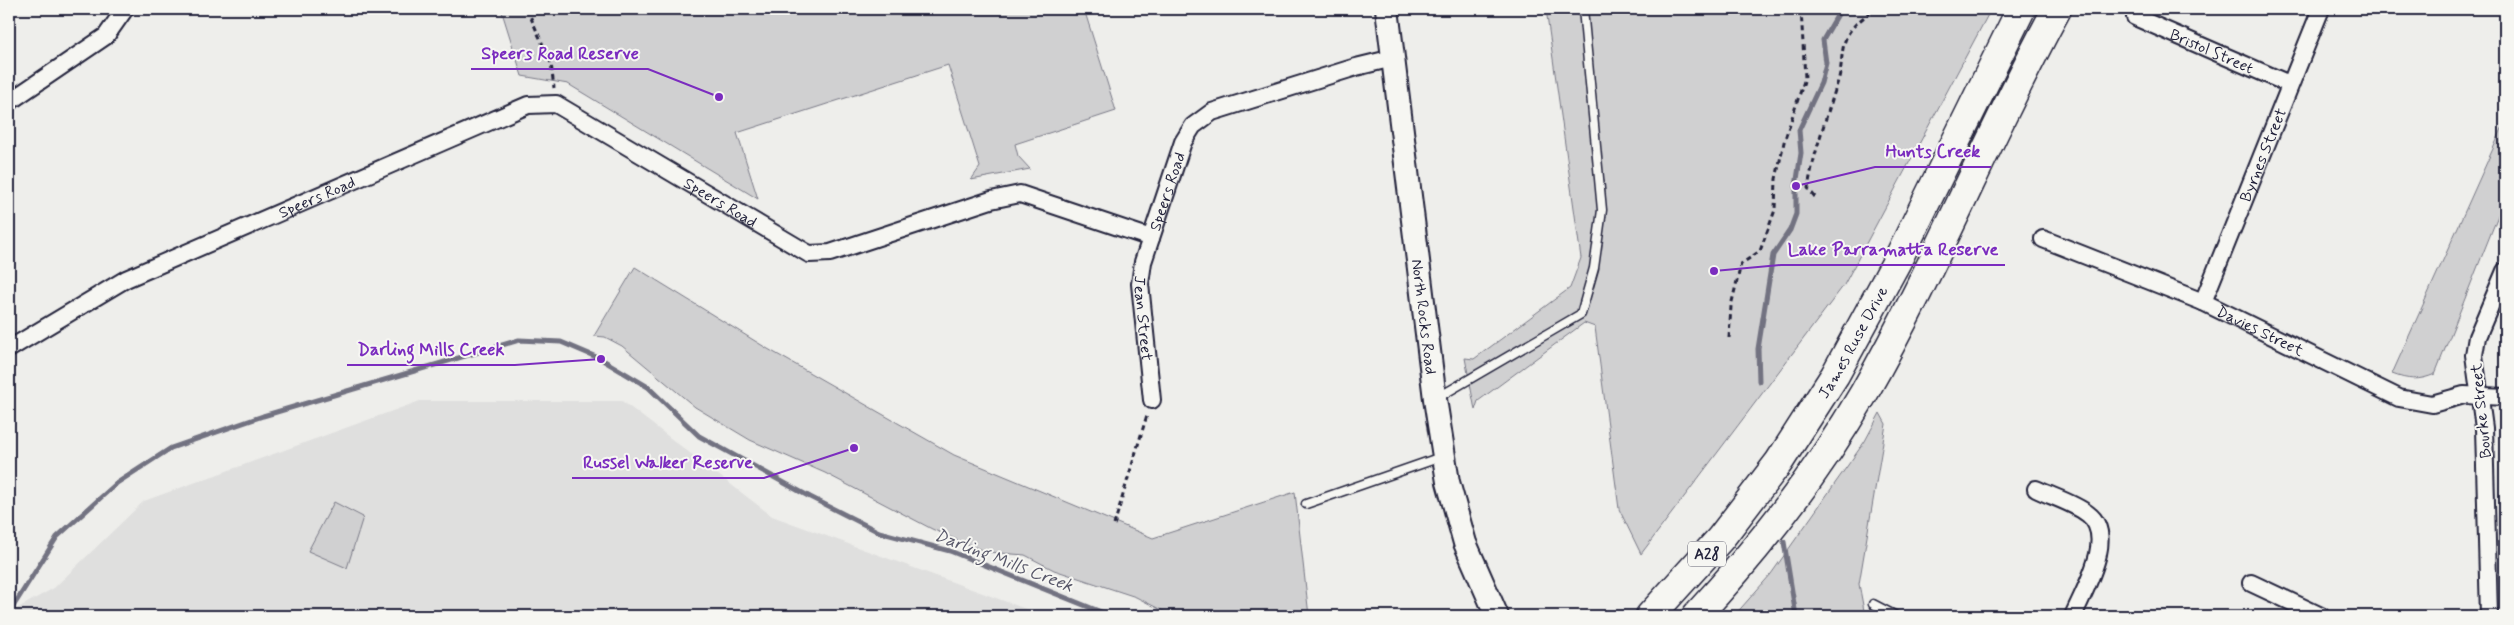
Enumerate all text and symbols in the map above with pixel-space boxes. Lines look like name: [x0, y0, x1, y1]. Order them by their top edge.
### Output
street label: Bristol Street: [2166, 24, 2257, 79]
callout: Speers Road Reserve: [471, 36, 648, 69]
text: Speers Road Reserve: [481, 42, 639, 66]
street label: Byrnes Street: [2235, 105, 2292, 205]
callout: Hunts Creek: [1875, 134, 1991, 167]
text: Hunts Creek: [1886, 140, 1980, 164]
street label: Speers Road: [1145, 150, 1191, 234]
street label: Speers Road: [275, 172, 359, 224]
street label: Speers Road: [679, 173, 761, 233]
callout: Lake Parramatta Reserve: [1781, 232, 2005, 265]
text: Lake Parramatta Reserve: [1788, 238, 1998, 262]
street label: North Rocks Road: [1406, 258, 1441, 376]
street label: Jean Street: [1128, 274, 1157, 362]
street label: James Ruse Drive: [1814, 282, 1894, 403]
street label: Davies Street: [2213, 301, 2308, 362]
callout: Darling Mills Creek: [347, 332, 515, 365]
text: Darling Mills Creek: [358, 338, 504, 364]
street label: Bourke Street: [2466, 362, 2497, 459]
callout: Russel Walker Reserve: [572, 445, 764, 478]
text: Russel Walker Reserve: [583, 451, 753, 475]
water label: Darling Mills Creek: [930, 523, 1077, 600]
road number: A28: [1688, 542, 1726, 566]

